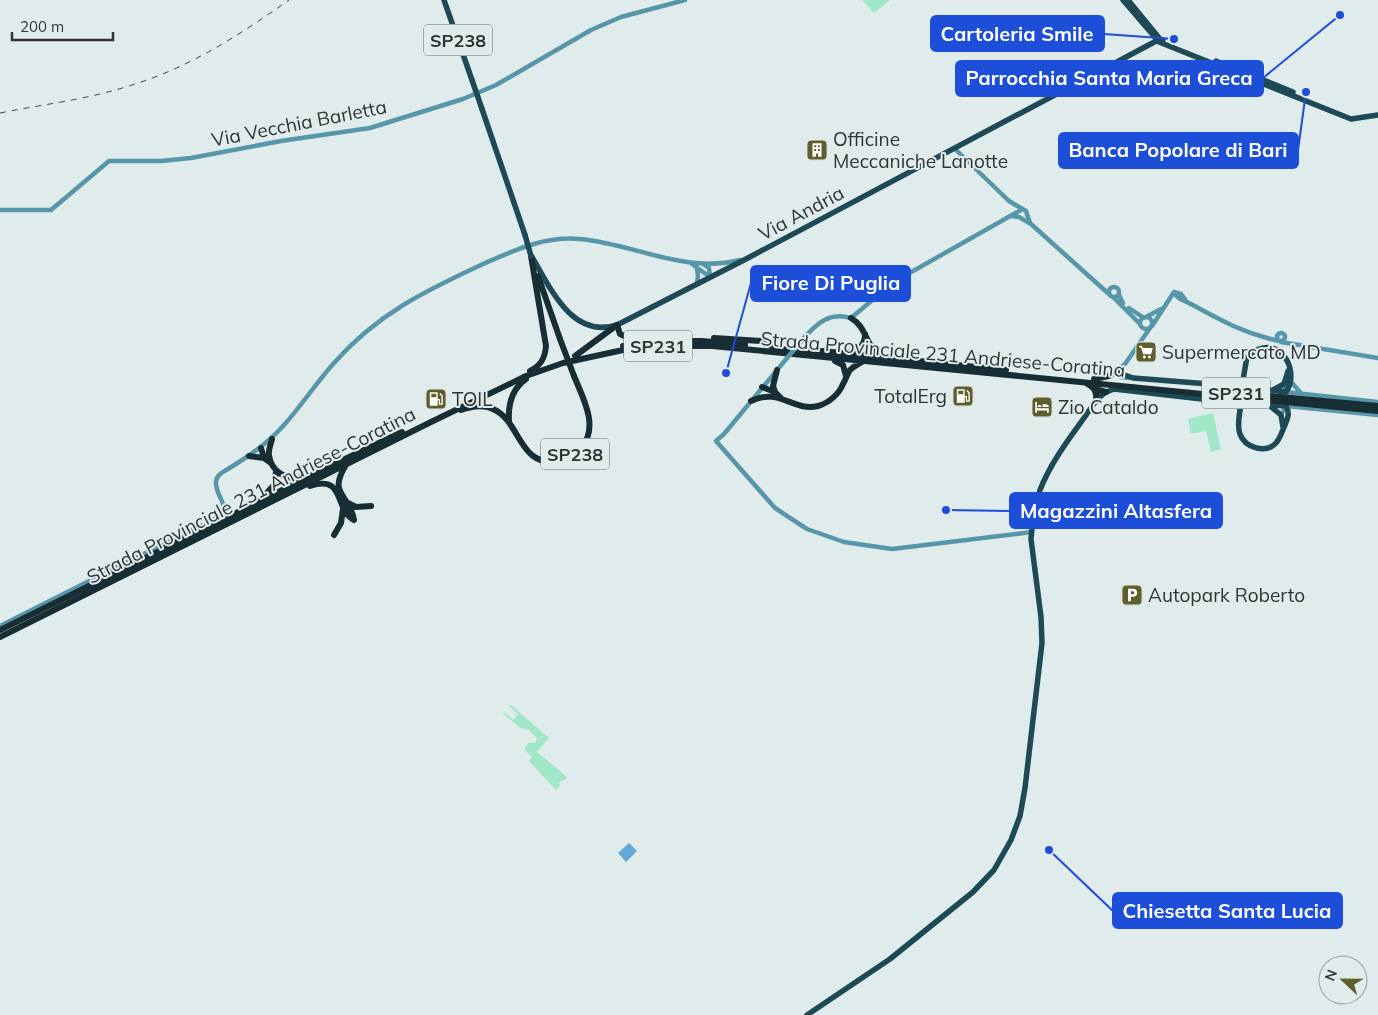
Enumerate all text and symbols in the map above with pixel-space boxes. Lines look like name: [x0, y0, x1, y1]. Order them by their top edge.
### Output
scale bar: [12, 10, 114, 42]
callout: Cartoleria Smile: [931, 16, 1104, 51]
text: 200 m: [20, 17, 64, 36]
text: Cartoleria Smile: [941, 21, 1093, 46]
road number: SP238: [424, 24, 492, 56]
callout: Parrocchia Santa Maria Greca: [956, 61, 1263, 96]
text: Parrocchia Santa Maria Greca: [965, 65, 1253, 90]
street label: Via Vecchia Barletta: [209, 94, 389, 152]
place label: Officine Meccaniche Lanotte: [833, 127, 1008, 173]
callout: Banca Popolare di Bari: [1059, 133, 1298, 168]
text: Banca Popolare di Bari: [1068, 137, 1288, 162]
building icon: Officine Meccaniche Lanotte: [805, 138, 829, 162]
street label: Via Andria: [754, 180, 848, 246]
callout: Fiore Di Puglia: [751, 266, 910, 301]
text: Fiore Di Puglia: [762, 270, 900, 295]
street label: Strada Provinciale 231 Andriese-Coratina: [760, 326, 1126, 382]
road number: SP231: [624, 331, 692, 362]
supermarket icon: Supermercato MD: [1134, 340, 1158, 364]
place label: Supermercato MD: [1162, 340, 1321, 364]
road number: SP231: [1202, 378, 1270, 408]
place label: TotalErg: [874, 384, 947, 408]
fuel station icon: TotalErg: [951, 384, 975, 408]
fuel station icon: TOIL: [424, 387, 448, 411]
place label: TOIL: [452, 387, 493, 411]
hotel icon: Zio Cataldo: [1030, 395, 1054, 419]
place label: Zio Cataldo: [1058, 395, 1159, 419]
street label: Strada Provinciale 231 Andriese-Coratina: [83, 401, 419, 589]
road number: SP238: [541, 438, 609, 469]
callout: Magazzini Altasfera: [1010, 493, 1222, 528]
text: Magazzini Altasfera: [1020, 498, 1212, 523]
parking icon: Autopark Roberto: [1120, 583, 1144, 607]
place label: Autopark Roberto: [1148, 583, 1305, 607]
callout: Chiesetta Santa Lucia: [1113, 893, 1342, 928]
text: Chiesetta Santa Lucia: [1123, 898, 1331, 923]
north arrow: [1318, 955, 1368, 1005]
text: N: [1321, 967, 1341, 983]

